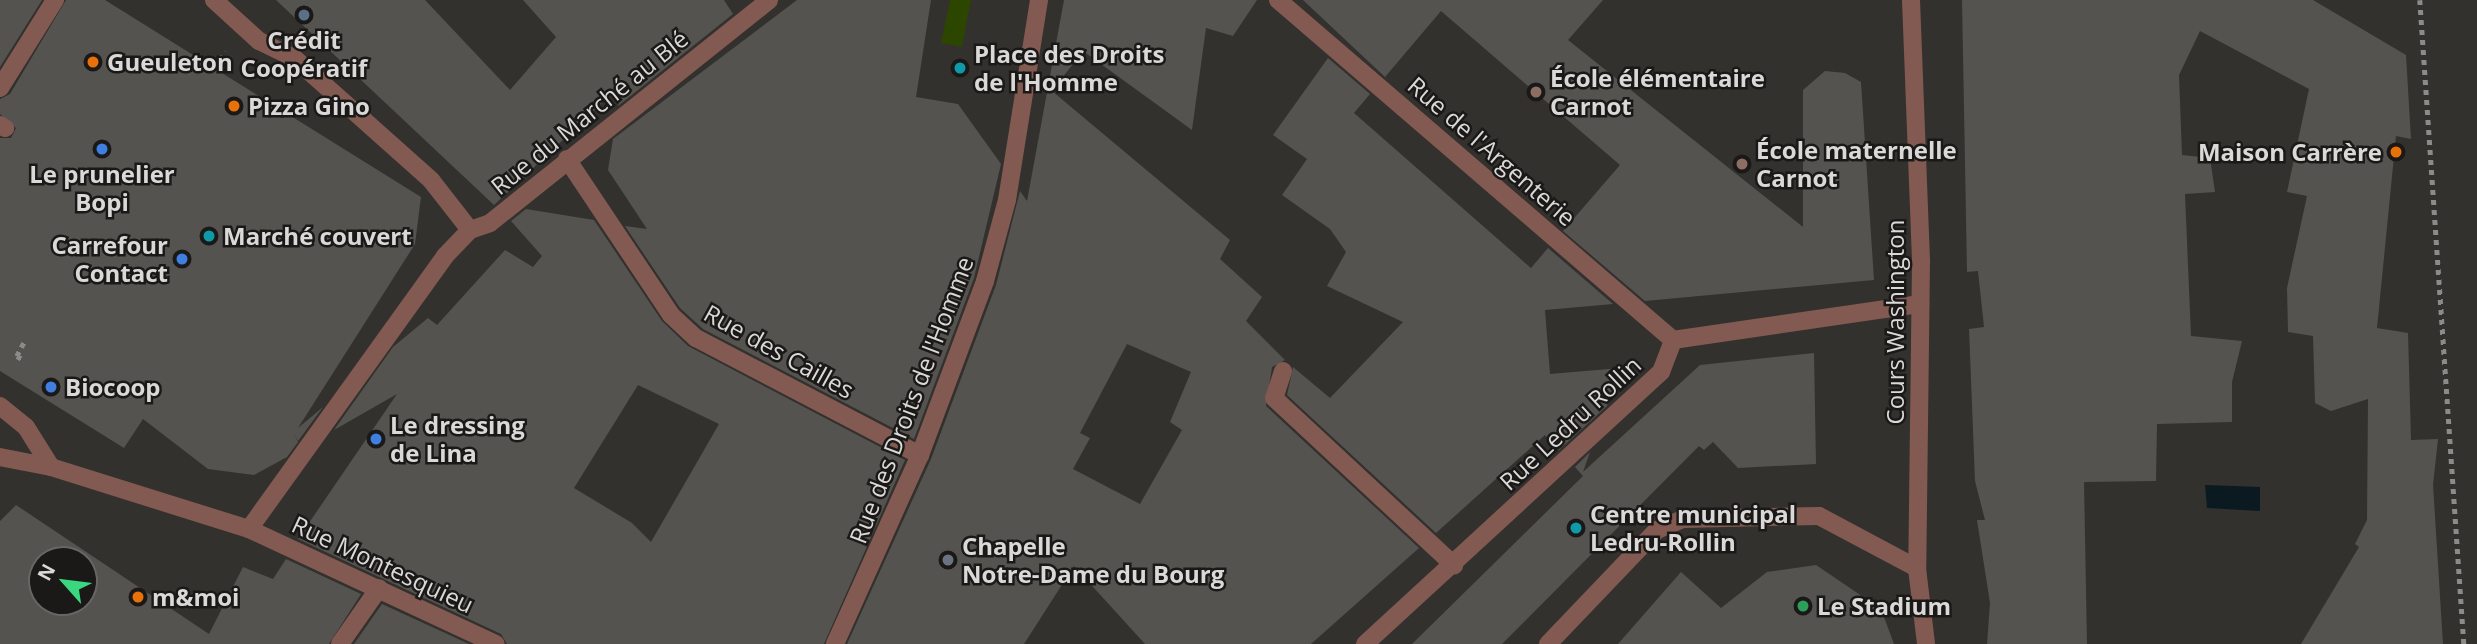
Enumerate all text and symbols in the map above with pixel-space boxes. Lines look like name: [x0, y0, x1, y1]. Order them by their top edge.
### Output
marker: Crédit Coopératif: [296, 7, 312, 23]
street label: Rue du Marché au Blé: [485, 24, 693, 200]
place label: Crédit Coopératif: [241, 26, 367, 82]
place label: Place des Droits de l'Homme: [974, 40, 1164, 96]
place label: Gueuleton: [107, 48, 233, 76]
marker: Gueuleton: [85, 54, 101, 70]
marker: Place des Droits de l'Homme: [952, 60, 968, 76]
place label: École élémentaire Carnot: [1550, 64, 1765, 120]
street label: Rue de l'Argenterie: [1402, 70, 1582, 232]
marker: École élémentaire Carnot: [1528, 84, 1544, 100]
place label: Pizza Gino: [248, 92, 370, 120]
marker: Pizza Gino: [226, 98, 242, 114]
place label: École maternelle Carnot: [1756, 136, 1957, 192]
place label: Maison Carrère: [2198, 138, 2382, 166]
marker: Le prunelier Bopi: [94, 141, 110, 157]
marker: Maison Carrère: [2388, 144, 2404, 160]
marker: École maternelle Carnot: [1734, 156, 1750, 172]
place label: Le prunelier Bopi: [29, 160, 175, 216]
street label: Cours Washington: [1881, 220, 1909, 424]
place label: Marché couvert: [223, 222, 412, 250]
marker: Marché couvert: [201, 228, 217, 244]
place label: Carrefour Contact: [51, 231, 168, 287]
marker: Carrefour Contact: [174, 251, 190, 267]
street label: Rue des Droits de l'Homme: [843, 253, 979, 547]
street label: Rue des Cailles: [699, 298, 859, 404]
street label: Rue Ledru Rollin: [1493, 350, 1647, 496]
place label: Biocoop: [65, 373, 161, 401]
marker: Biocoop: [43, 379, 59, 395]
place label: Le dressing de Lina: [390, 411, 525, 467]
marker: Le dressing de Lina: [368, 431, 384, 447]
place label: Centre municipal Ledru-Rollin: [1590, 500, 1796, 556]
street label: Rue Montesquieu: [288, 509, 478, 619]
marker: Centre municipal Ledru-Rollin: [1568, 520, 1584, 536]
place label: Chapelle Notre-Dame du Bourg: [962, 532, 1224, 588]
north arrow: [28, 546, 98, 616]
marker: Chapelle Notre-Dame du Bourg: [940, 552, 956, 568]
text: N: [31, 559, 61, 585]
place label: m&moi: [152, 583, 239, 611]
marker: m&moi: [130, 589, 146, 605]
place label: Le Stadium: [1817, 592, 1951, 620]
marker: Le Stadium: [1795, 598, 1811, 614]

